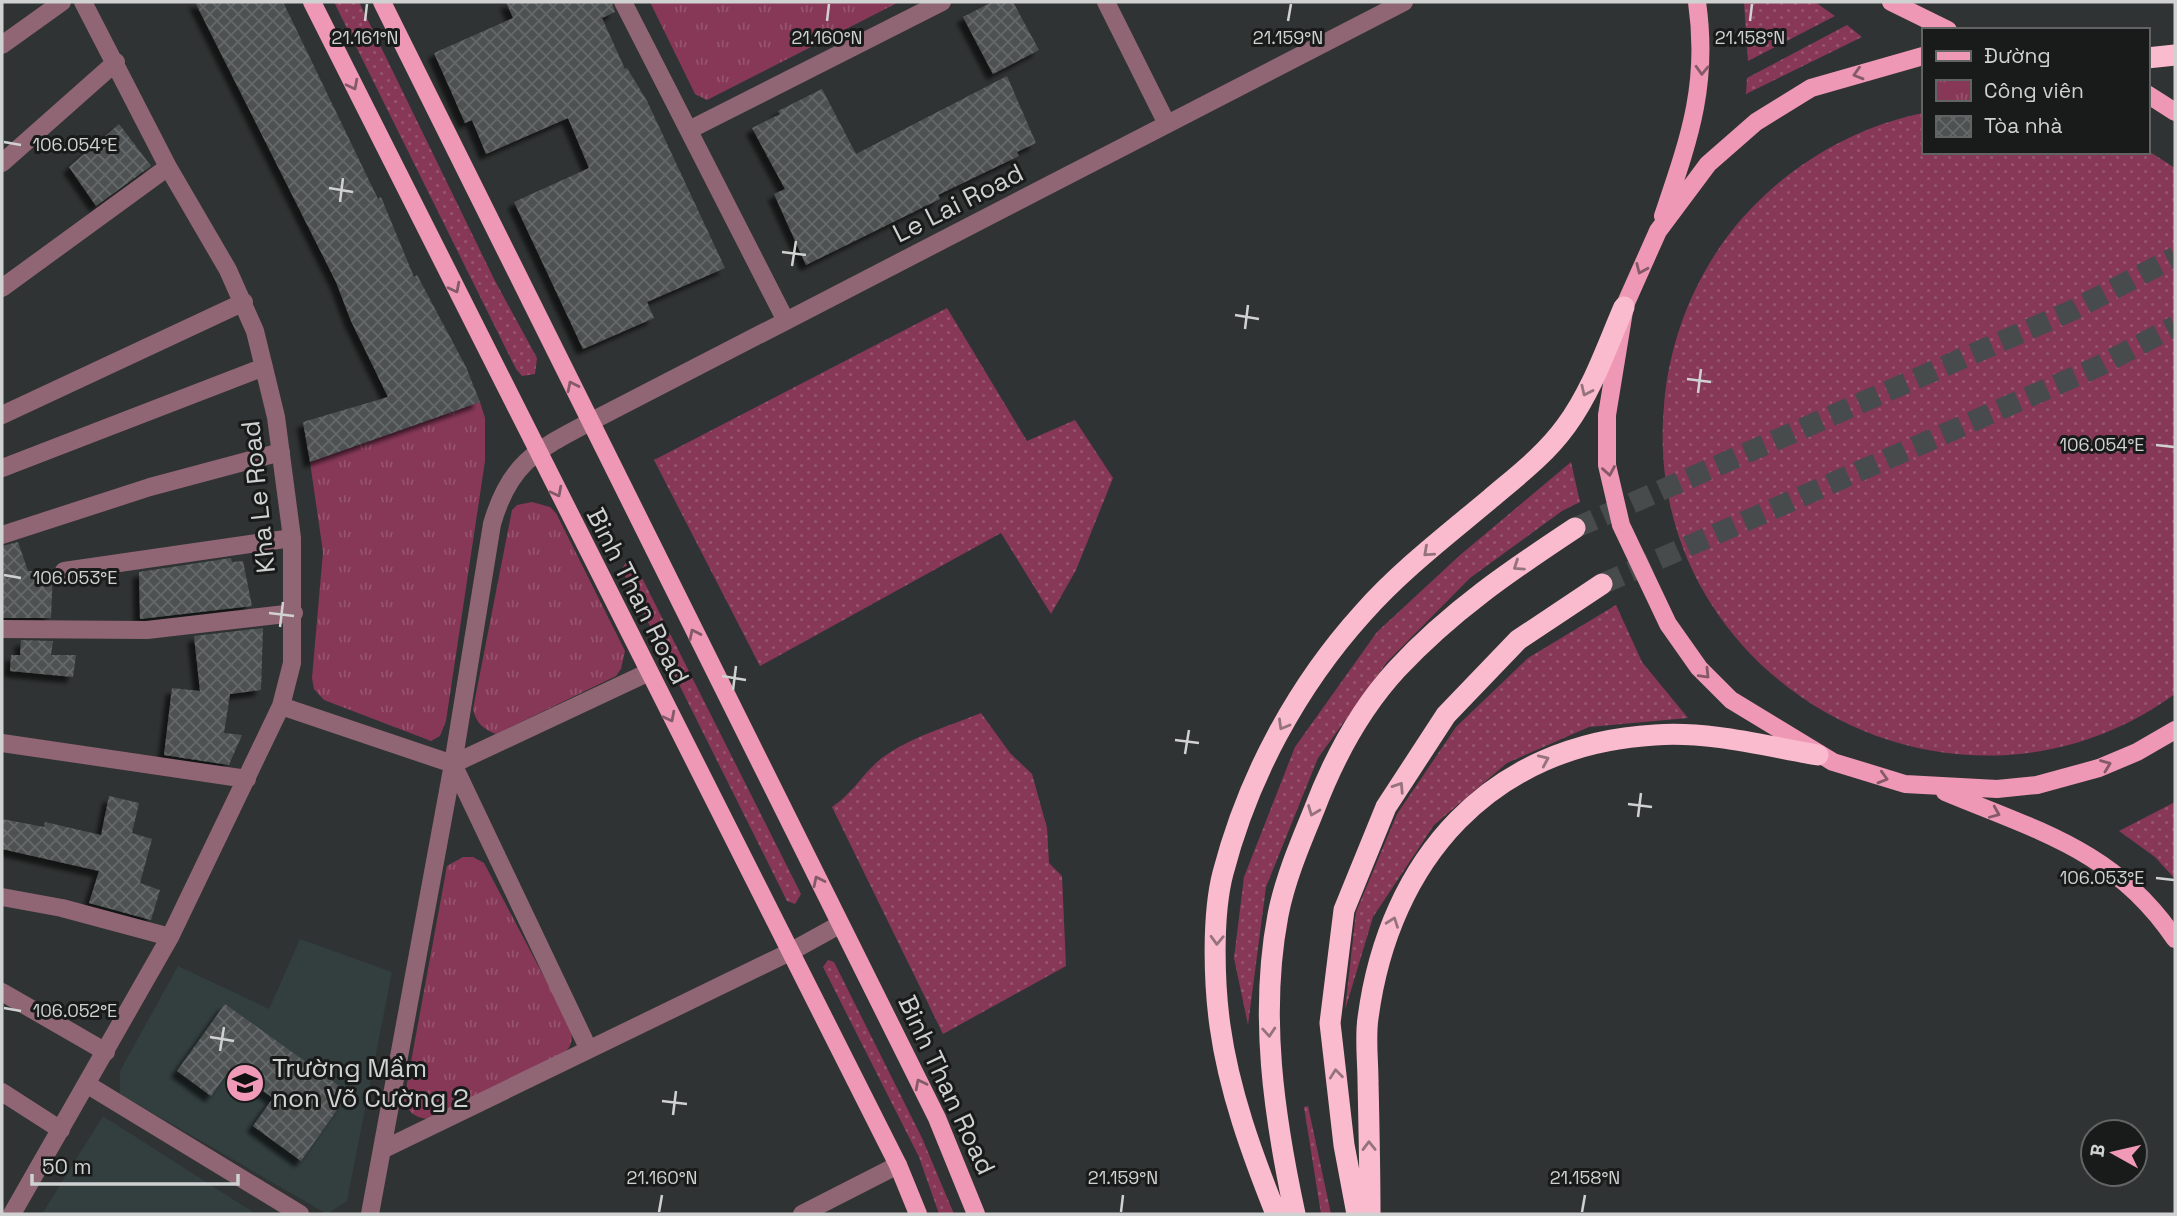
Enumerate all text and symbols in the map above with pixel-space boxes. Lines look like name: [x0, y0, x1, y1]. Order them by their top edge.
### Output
text: 21.161°N: [331, 26, 399, 49]
text: 21.160°N: [791, 26, 863, 49]
text: 21.159°N: [1253, 26, 1323, 49]
text: 21.158°N: [1715, 26, 1785, 49]
legend: [1922, 28, 2149, 154]
text: Đường: [1984, 42, 2051, 69]
one-way arrow: [1694, 64, 1709, 75]
one-way arrow: [1852, 66, 1864, 81]
text: Công viên: [1984, 77, 2084, 104]
one-way arrow: [345, 78, 359, 90]
text: Tòa nhà: [1984, 112, 2063, 139]
text: 106.054°E: [33, 133, 117, 156]
street label: Le Lai Road: [887, 156, 1029, 250]
one-way arrow: [1635, 261, 1649, 274]
one-way arrow: [446, 281, 460, 293]
one-way arrow: [567, 380, 581, 393]
one-way arrow: [1581, 384, 1595, 396]
street label: Kha Le Road: [233, 419, 283, 575]
text: 106.054°E: [2060, 433, 2144, 456]
one-way arrow: [1601, 465, 1616, 477]
one-way arrow: [548, 485, 562, 497]
street label: Binh Than Road: [579, 502, 697, 690]
one-way arrow: [1423, 543, 1436, 556]
one-way arrow: [1513, 558, 1526, 571]
text: 106.053°E: [33, 566, 117, 589]
one-way arrow: [689, 628, 703, 641]
one-way arrow: [1697, 666, 1710, 679]
one-way arrow: [661, 710, 675, 722]
one-way arrow: [1278, 718, 1291, 730]
one-way arrow: [1537, 754, 1549, 768]
one-way arrow: [2100, 760, 2112, 774]
one-way arrow: [1876, 770, 1888, 785]
one-way arrow: [1391, 781, 1404, 794]
one-way arrow: [1308, 805, 1322, 817]
one-way arrow: [1988, 805, 2000, 819]
text: 106.053°E: [2060, 866, 2144, 889]
one-way arrow: [812, 876, 826, 888]
one-way arrow: [1385, 916, 1399, 928]
one-way arrow: [1210, 935, 1225, 946]
street label: Binh Than Road: [891, 990, 1003, 1180]
text: 106.052°E: [33, 999, 117, 1022]
one-way arrow: [1261, 1027, 1276, 1038]
place label: Trường Mầm non Võ Cường 2: [272, 1051, 469, 1115]
school or university icon: Trường Mầm non Võ Cường 2: [224, 1062, 266, 1104]
one-way arrow: [1329, 1068, 1344, 1079]
one-way arrow: [915, 1079, 929, 1091]
north arrow: [2079, 1118, 2149, 1188]
one-way arrow: [1361, 1140, 1377, 1151]
scale bar: [32, 1142, 238, 1186]
text: B: [2084, 1143, 2111, 1159]
text: 50 m: [42, 1153, 92, 1180]
text: 21.160°N: [626, 1166, 698, 1189]
text: 21.159°N: [1088, 1166, 1158, 1189]
text: 21.158°N: [1550, 1166, 1620, 1189]

